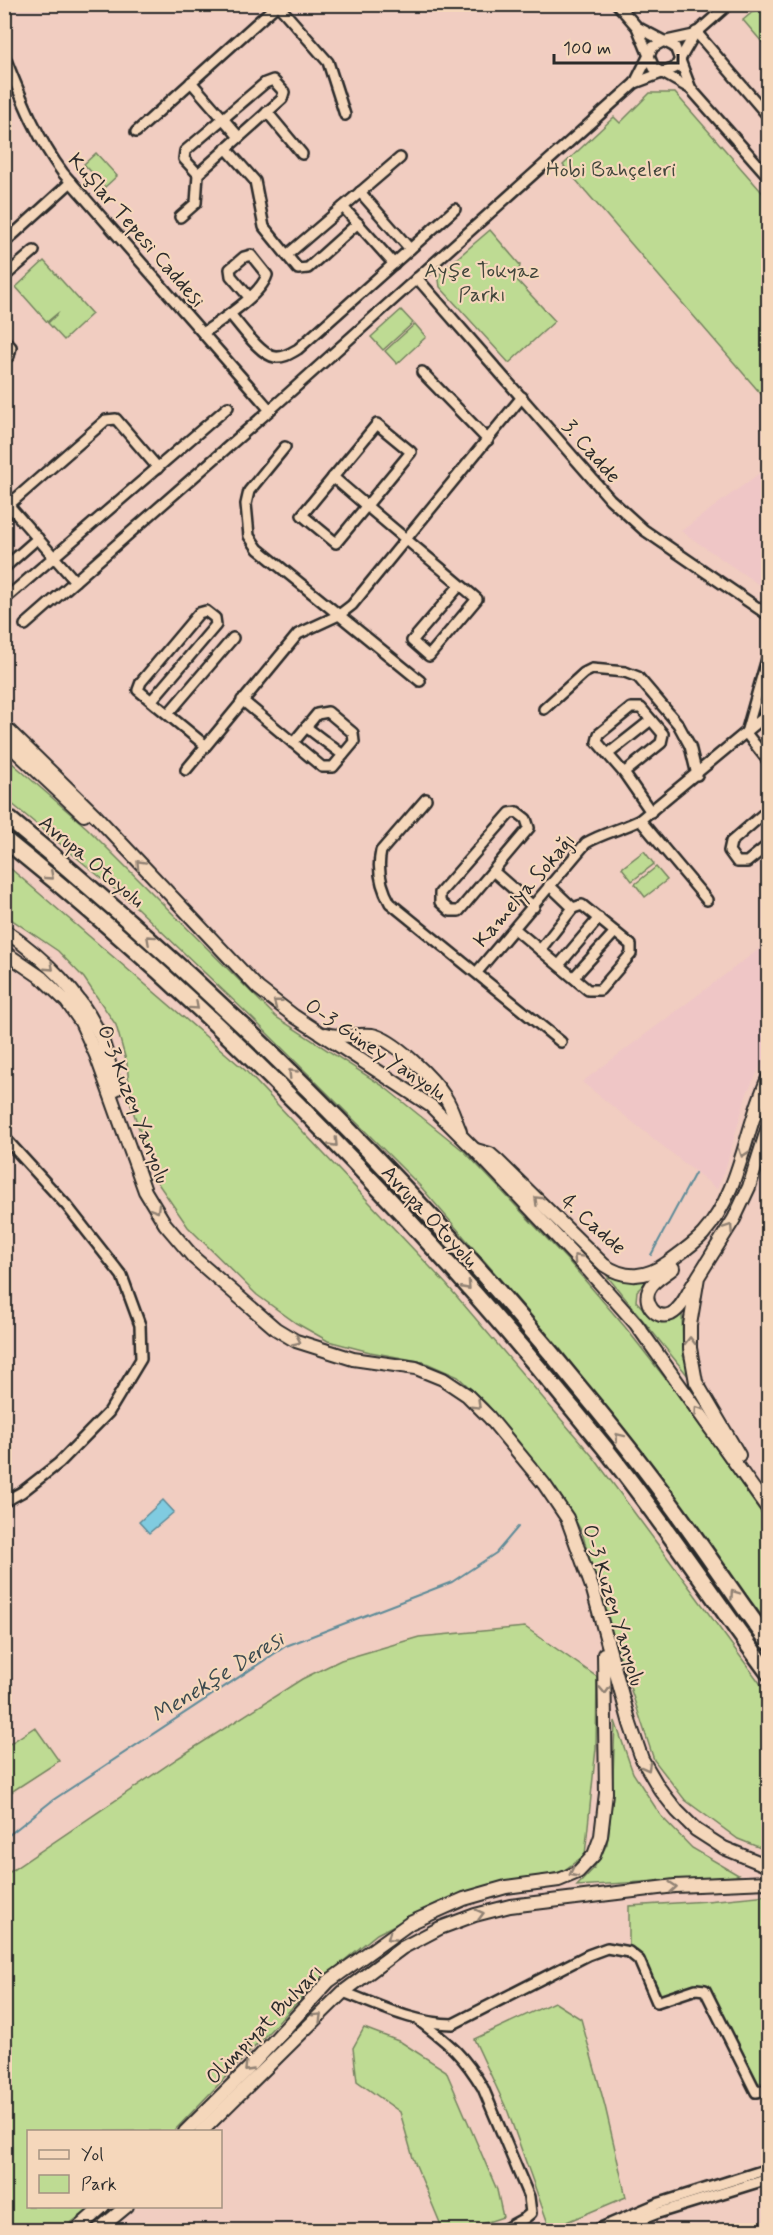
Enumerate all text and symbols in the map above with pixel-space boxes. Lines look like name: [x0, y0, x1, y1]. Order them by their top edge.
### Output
scale bar: [554, 27, 678, 65]
text: 100 m: [563, 37, 611, 61]
street label: Kuşlar Tepesi Caddesi: [61, 147, 211, 314]
park label: Hobi Bahçeleri: [546, 156, 676, 184]
park label: Ayşe Tokyaz Parkı: [424, 257, 540, 309]
street label: 3. Cadde: [556, 414, 627, 490]
street label: Avrupa Otoyolu: [32, 809, 150, 914]
street label: Kamelya Sokağı: [467, 828, 582, 954]
one-way arrow: [136, 860, 147, 871]
one-way arrow: [43, 869, 54, 880]
one-way arrow: [147, 935, 157, 946]
one-way arrow: [43, 960, 53, 971]
street label: O-3 Güney Yanyolu: [299, 992, 452, 1107]
one-way arrow: [189, 999, 199, 1010]
one-way arrow: [272, 1000, 283, 1011]
street label: O-3 Kuzey Yanyolu: [90, 1021, 176, 1188]
one-way arrow: [288, 1069, 299, 1080]
one-way arrow: [327, 1137, 338, 1147]
one-way arrow: [738, 1147, 750, 1158]
street label: Avrupa Otoyolu: [375, 1159, 484, 1274]
street label: 4. Cadde: [555, 1188, 632, 1262]
one-way arrow: [535, 1196, 546, 1207]
one-way arrow: [148, 1203, 160, 1213]
one-way arrow: [721, 1223, 732, 1234]
one-way arrow: [573, 1254, 584, 1264]
one-way arrow: [460, 1279, 471, 1290]
one-way arrow: [291, 1333, 302, 1345]
one-way arrow: [684, 1336, 696, 1345]
one-way arrow: [470, 1398, 481, 1409]
one-way arrow: [694, 1406, 705, 1417]
one-way arrow: [615, 1432, 626, 1443]
street label: O-3 Kuzey Yanyolu: [575, 1521, 651, 1690]
one-way arrow: [730, 1589, 741, 1600]
water label: Menekşe Deresi: [147, 1625, 291, 1730]
one-way arrow: [599, 1686, 612, 1695]
one-way arrow: [640, 1761, 651, 1771]
one-way arrow: [568, 1866, 579, 1878]
one-way arrow: [669, 1881, 678, 1894]
one-way arrow: [475, 1908, 485, 1921]
one-way arrow: [386, 1930, 397, 1941]
street label: Olimpiyat Bulvarı: [200, 1958, 330, 2091]
one-way arrow: [312, 2013, 322, 2024]
one-way arrow: [245, 2061, 256, 2072]
legend: [27, 2130, 222, 2208]
text: Yol: [81, 2143, 104, 2167]
text: Park: [81, 2173, 117, 2197]

